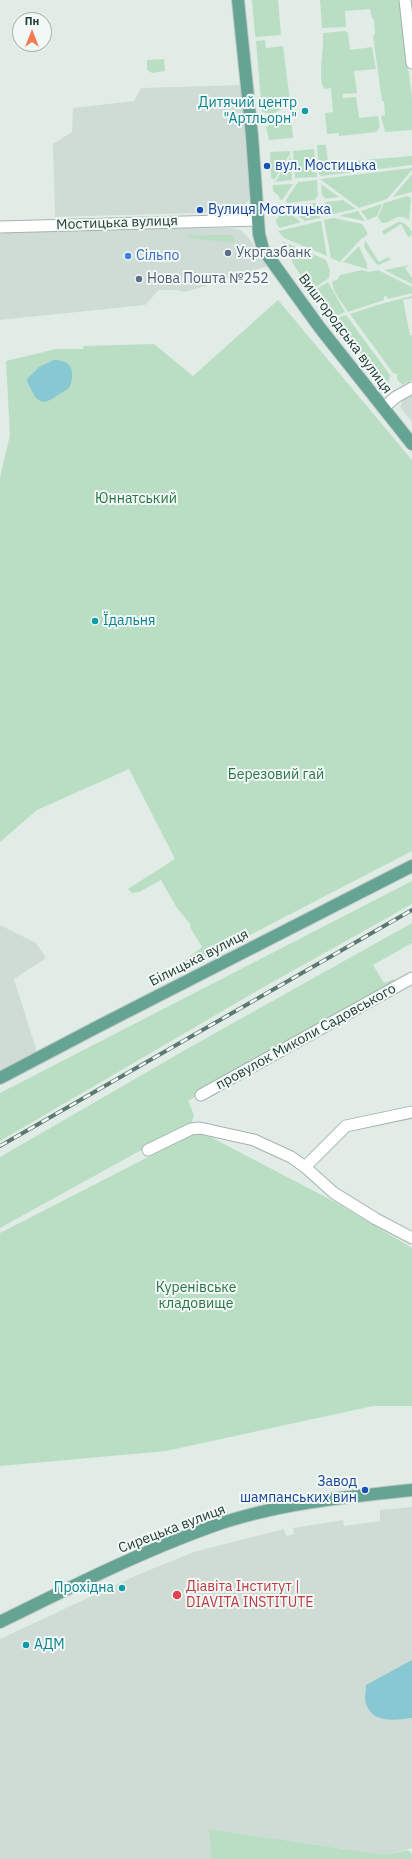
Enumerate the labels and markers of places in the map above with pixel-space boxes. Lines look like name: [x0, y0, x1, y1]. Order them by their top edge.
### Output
place label: Дитячий центр "Артльорн": [198, 95, 297, 128]
marker: Дитячий центр "Артльорн": [300, 106, 310, 116]
place label: вул. Мостицька: [275, 158, 376, 174]
marker: вул. Мостицька: [262, 161, 272, 171]
place label: Вулиця Мостицька: [208, 202, 331, 218]
marker: Вулиця Мостицька: [195, 205, 205, 215]
place label: Укргазбанк: [236, 245, 311, 261]
place label: Сільпо: [136, 248, 179, 264]
marker: Укргазбанк: [223, 248, 233, 258]
marker: Сільпо: [123, 251, 133, 261]
place label: Нова Пошта №252: [147, 271, 269, 287]
marker: Нова Пошта №252: [134, 274, 144, 284]
place label: Їдальня: [103, 613, 156, 629]
marker: Їдальня: [90, 616, 100, 626]
place label: Завод шампанських вин: [240, 1474, 357, 1506]
marker: Завод шампанських вин: [360, 1485, 370, 1495]
place label: Діавіта Інститут | DIAVITA INSTITUTE: [186, 1579, 313, 1612]
place label: Прохідна: [54, 1580, 114, 1596]
marker: Прохідна: [117, 1583, 127, 1593]
marker: Діавіта Інститут | DIAVITA INSTITUTE: [171, 1589, 183, 1601]
place label: АДМ: [34, 1637, 65, 1653]
marker: АДМ: [21, 1640, 31, 1650]

